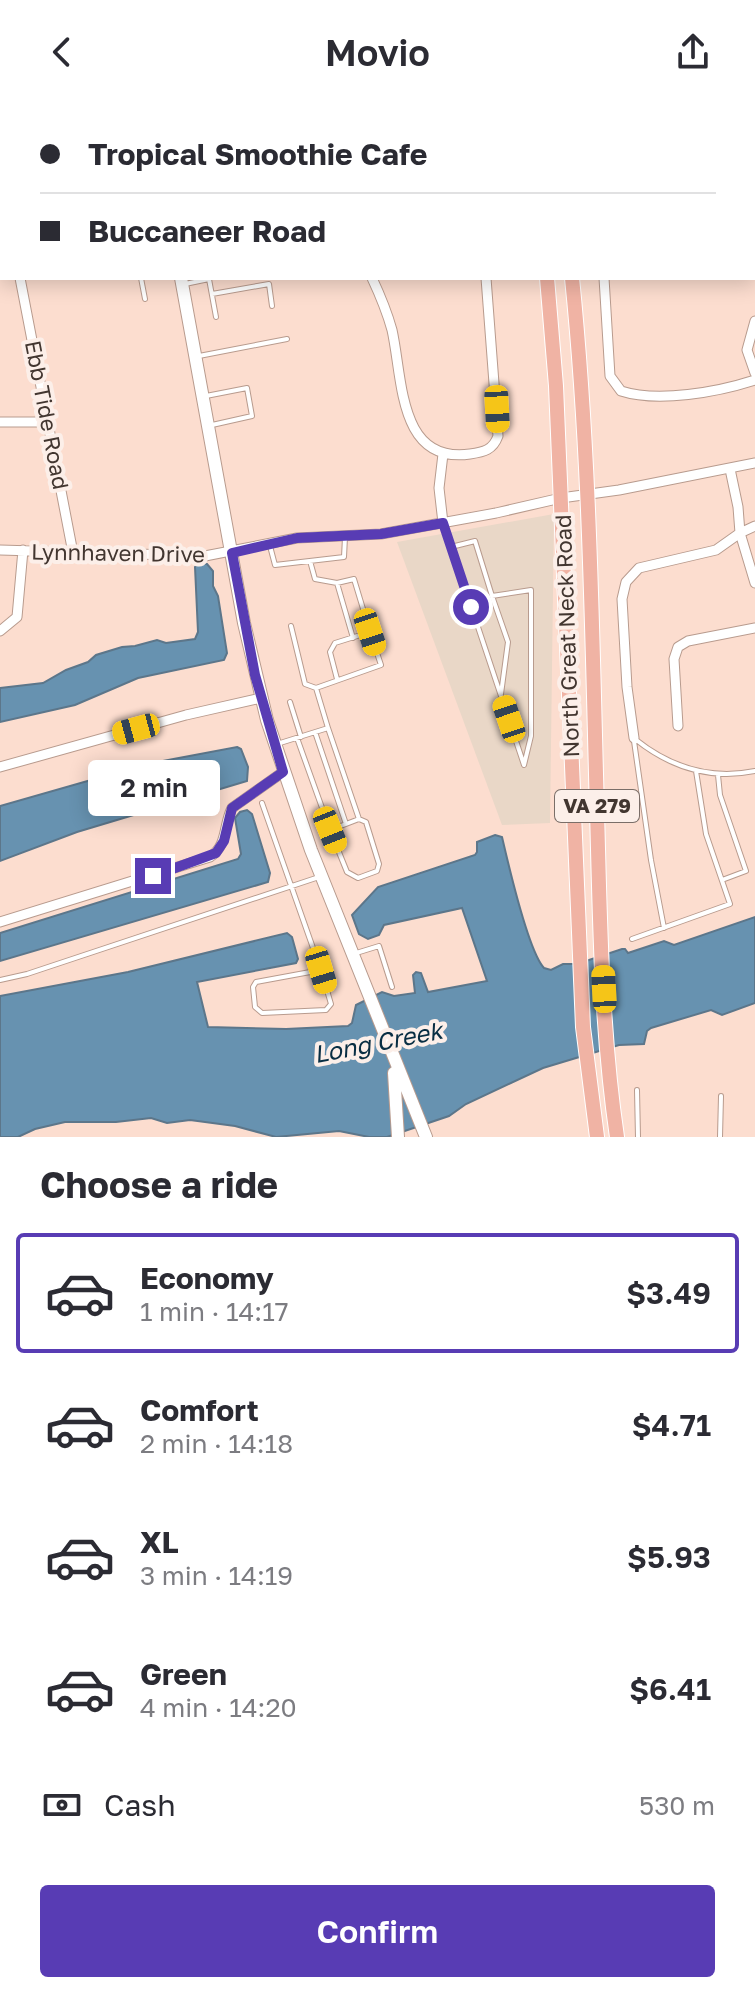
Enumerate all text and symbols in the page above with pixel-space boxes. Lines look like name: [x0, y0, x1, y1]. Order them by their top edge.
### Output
icon: back: [40, 30, 84, 74]
icon: share: [671, 30, 715, 74]
text: Movio: [325, 31, 430, 74]
text: Tropical Smoothie Cafe: [88, 136, 427, 172]
text: Buccaneer Road: [88, 213, 326, 249]
street label: Ebb Tide Road: [20, 338, 75, 492]
car: [484, 384, 510, 434]
street label: North Great Neck Road: [549, 514, 584, 758]
street label: Lynnhaven Drive: [31, 537, 205, 568]
route start: [453, 589, 489, 625]
car: [351, 605, 389, 659]
car: [490, 692, 528, 746]
car: [110, 711, 162, 747]
callout: 2 min: [87, 760, 219, 816]
text: 2 min: [120, 772, 188, 803]
road number: VA 279: [555, 790, 639, 822]
car: [310, 803, 350, 857]
route end: [135, 858, 171, 894]
car: [303, 944, 339, 996]
car: [591, 964, 617, 1014]
water label: Long Creek: [311, 1014, 447, 1069]
text: Choose a ride: [40, 1163, 278, 1206]
icon: car: [44, 1257, 116, 1329]
text: Economy: [140, 1260, 274, 1296]
text: $3.49: [626, 1275, 711, 1311]
text: 1 min · 14:17: [140, 1296, 289, 1327]
icon: car: [44, 1389, 116, 1461]
text: Comfort: [140, 1392, 259, 1428]
text: $4.71: [632, 1407, 711, 1443]
text: 2 min · 14:18: [140, 1428, 293, 1459]
icon: car: [44, 1521, 116, 1593]
text: XL: [140, 1524, 179, 1560]
text: $5.93: [627, 1539, 711, 1575]
text: 3 min · 14:19: [140, 1560, 293, 1591]
icon: car: [44, 1653, 116, 1725]
text: Green: [140, 1656, 227, 1692]
text: $6.41: [629, 1671, 711, 1707]
text: 4 min · 14:20: [140, 1692, 297, 1723]
icon: cash: [40, 1783, 84, 1827]
text: Cash: [104, 1787, 176, 1823]
text: 530 m: [639, 1790, 715, 1821]
button: Confirm: [40, 1885, 715, 1977]

